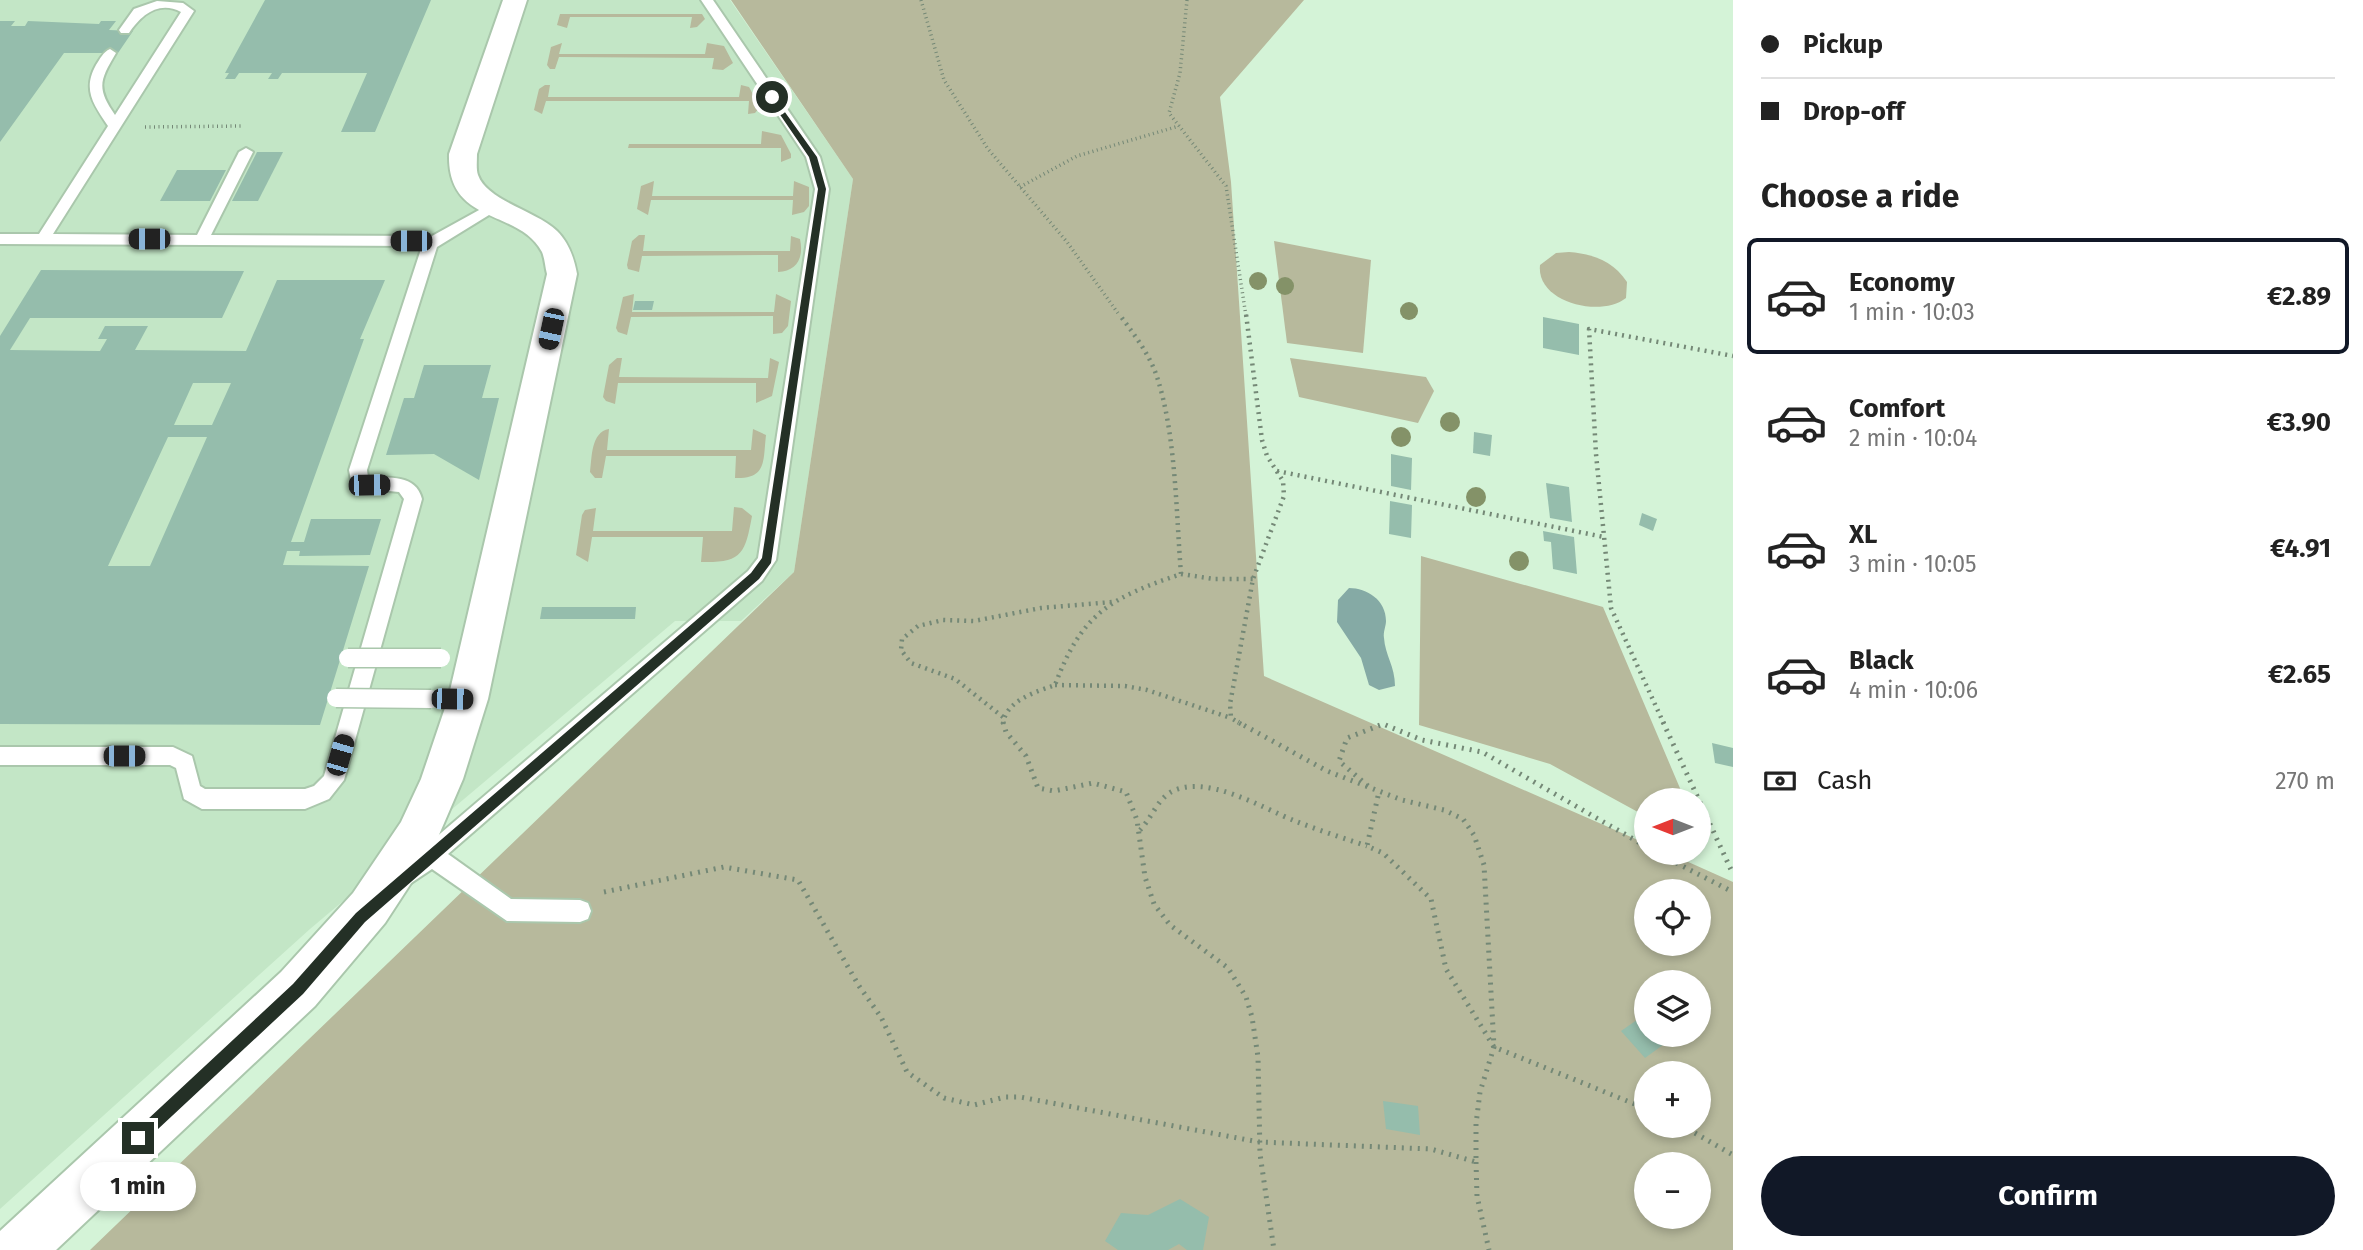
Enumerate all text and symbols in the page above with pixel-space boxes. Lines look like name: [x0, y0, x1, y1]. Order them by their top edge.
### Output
text: Pickup: [1803, 29, 1883, 60]
route start: [756, 81, 788, 113]
text: Drop-off: [1803, 96, 1905, 127]
text: Choose a ride: [1761, 177, 1959, 215]
car: [129, 229, 171, 250]
car: [391, 231, 433, 252]
icon: car: [1765, 265, 1828, 328]
text: Economy: [1849, 267, 1955, 298]
text: €2.89: [2267, 281, 2331, 312]
text: 1 min · 10:03: [1849, 298, 1975, 326]
car: [537, 306, 566, 352]
icon: car: [1765, 391, 1828, 454]
text: Comfort: [1849, 393, 1945, 424]
text: €3.90: [2267, 407, 2331, 438]
text: 2 min · 10:04: [1849, 424, 1977, 452]
car: [348, 474, 391, 496]
icon: car: [1765, 517, 1828, 580]
text: XL: [1849, 519, 1877, 550]
text: €4.91: [2270, 533, 2331, 564]
text: 3 min · 10:05: [1849, 550, 1977, 578]
icon: car: [1765, 643, 1828, 706]
text: Black: [1849, 645, 1914, 676]
text: €2.65: [2268, 659, 2331, 690]
text: 4 min · 10:06: [1849, 676, 1978, 704]
car: [431, 688, 474, 710]
car: [325, 732, 356, 778]
car: [104, 746, 146, 767]
icon: cash: [1761, 762, 1799, 800]
text: Cash: [1817, 765, 1873, 796]
text: 270 m: [2275, 767, 2335, 795]
north arrow: [1634, 788, 1712, 864]
map controls: [1634, 788, 1711, 1229]
button: locate: [1634, 879, 1711, 956]
button: layers: [1634, 970, 1711, 1047]
button: +: [1634, 1061, 1711, 1138]
route end: [122, 1122, 154, 1154]
button: −: [1634, 1152, 1711, 1229]
button: Confirm: [1761, 1156, 2335, 1236]
callout: 1 min: [80, 1162, 196, 1212]
text: 1 min: [110, 1172, 166, 1200]

